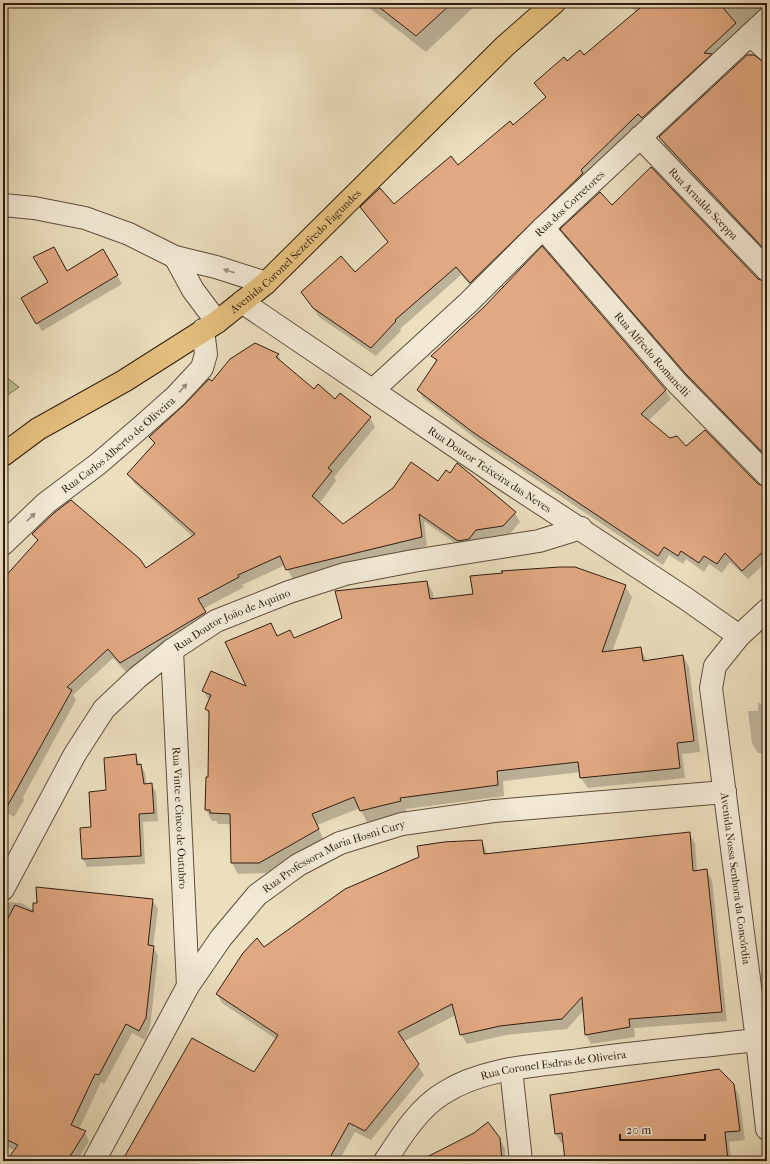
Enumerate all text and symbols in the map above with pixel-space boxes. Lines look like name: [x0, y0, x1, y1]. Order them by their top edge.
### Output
street label: Rua Arnaldo Sceppa: [666, 165, 741, 243]
street label: Rua dos Corretores: [532, 168, 607, 240]
street label: Avenida Coronel Sezefredo Fagundes: [227, 187, 364, 317]
one-way arrow: [222, 268, 234, 274]
street label: Rua Alfredo Romanelli: [612, 310, 693, 400]
one-way arrow: [179, 383, 188, 393]
street label: Rua Carlos Alberto de Oliveira: [59, 393, 178, 496]
street label: Rua Doutor Teixeira das Neves: [425, 424, 554, 515]
one-way arrow: [26, 512, 36, 522]
street label: Rua Doutor João de Aquino: [171, 586, 292, 654]
street label: Rua Vinte e Cinco de Outubro: [170, 746, 189, 890]
street label: Avenida Nossa Senhora da Concórdia: [718, 791, 753, 966]
street label: Rua Professora Maria Hosni Cury: [260, 817, 408, 896]
street label: Rua Coronel Esdras de Oliveira: [479, 1048, 628, 1083]
scale bar: [620, 1116, 705, 1142]
text: 20 m: [626, 1123, 651, 1137]

